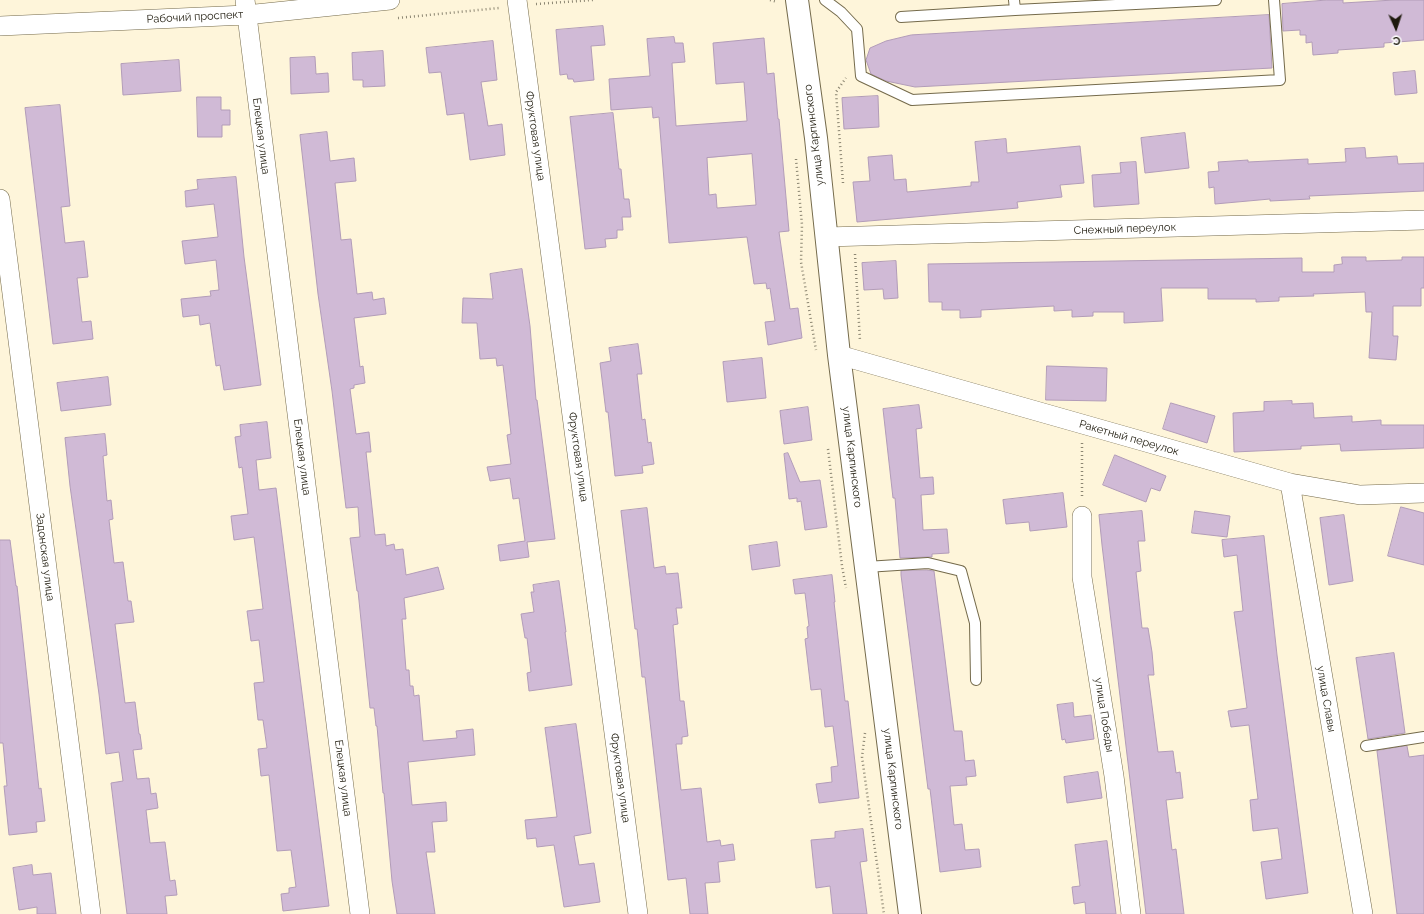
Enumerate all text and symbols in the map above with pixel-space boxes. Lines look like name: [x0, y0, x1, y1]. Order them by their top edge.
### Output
street label: Рабочий проспект: [146, 8, 244, 26]
north arrow: [1376, 8, 1416, 48]
text: С: [1393, 34, 1401, 47]
street label: улица Карпинского: [801, 84, 827, 186]
street label: Фруктовая улица: [522, 90, 548, 182]
street label: Елецкая улица: [250, 97, 272, 175]
street label: Снежный переулок: [1074, 221, 1176, 237]
street label: улица Карпинского: [839, 406, 865, 508]
street label: Фруктовая улица: [565, 411, 591, 503]
street label: Ракетный переулок: [1077, 417, 1181, 459]
street label: Елецкая улица: [291, 418, 313, 496]
street label: Задонская улица: [33, 512, 57, 602]
street label: улица Славы: [1314, 665, 1338, 733]
street label: улица Победы: [1092, 677, 1116, 753]
street label: улица Карпинского: [880, 728, 906, 830]
street label: Фруктовая улица: [607, 732, 633, 824]
street label: Елецкая улица: [332, 739, 354, 817]

